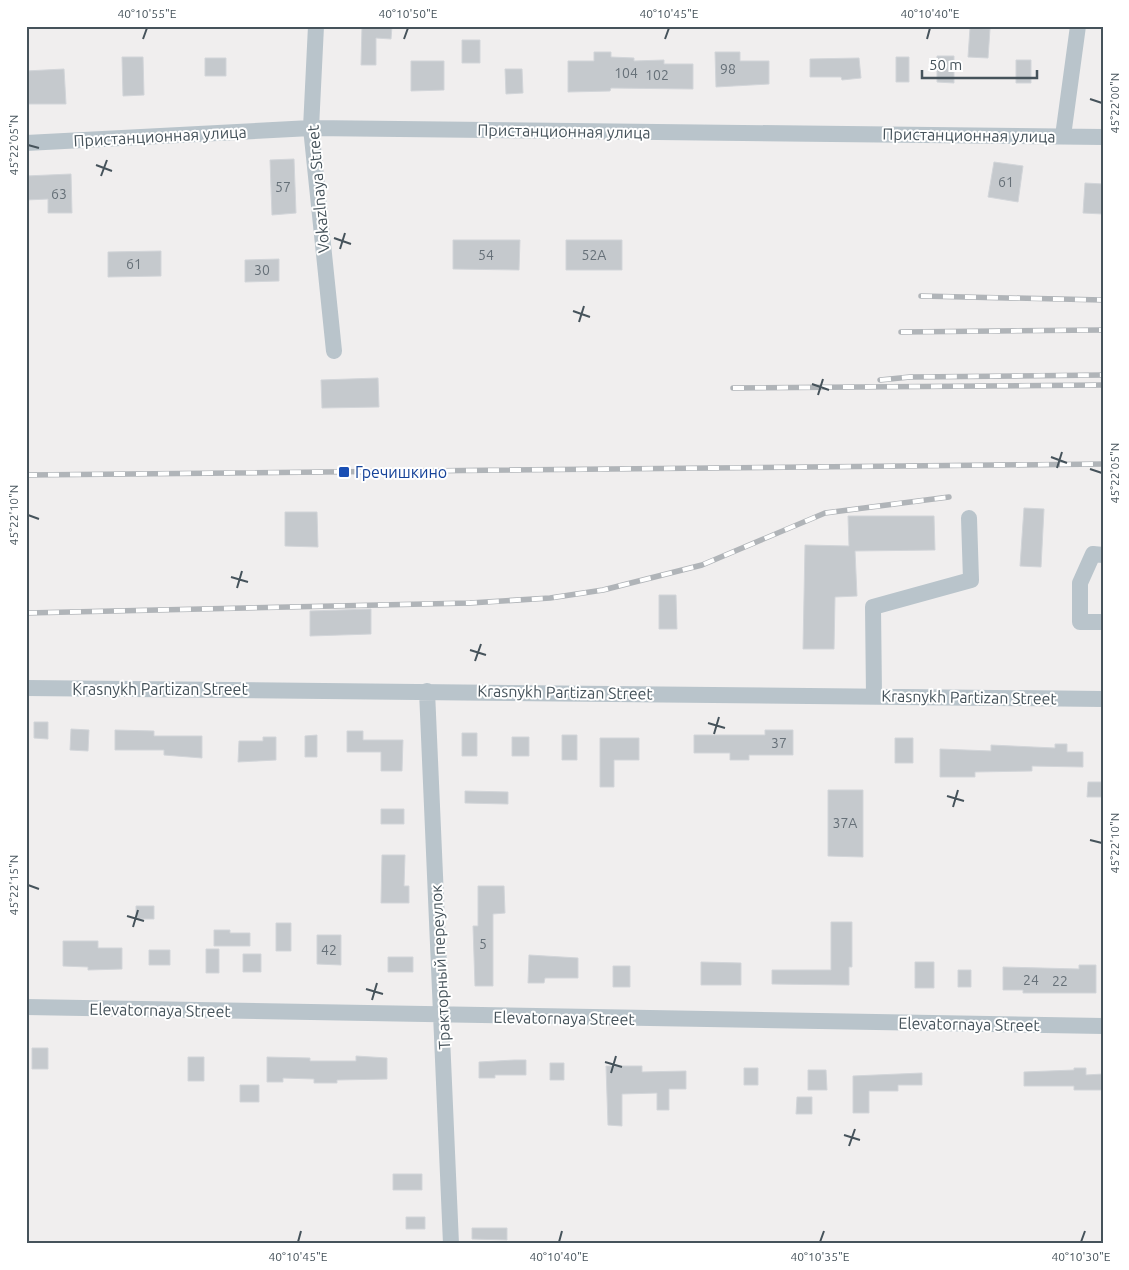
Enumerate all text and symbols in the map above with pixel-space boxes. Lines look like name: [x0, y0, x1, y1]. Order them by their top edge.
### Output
text: 40°10'55"E: [118, 7, 177, 20]
text: 40°10'50"E: [379, 7, 438, 20]
text: 40°10'45"E: [640, 7, 699, 20]
text: 40°10'40"E: [901, 7, 960, 20]
scale bar: [922, 48, 1036, 80]
text: 50 m: [929, 56, 962, 73]
house number: 98: [720, 61, 736, 77]
house number: 104: [614, 65, 638, 81]
house number: 102: [645, 67, 669, 83]
text: 45°22'00"N: [1108, 73, 1121, 133]
text: 45°22'05"N: [7, 115, 20, 175]
street label: Пристанционная улица: [477, 120, 651, 142]
street label: Пристанционная улица: [73, 122, 247, 150]
street label: Vokazlnaya Street: [303, 124, 333, 254]
street label: Пристанционная улица: [882, 124, 1056, 146]
house number: 61: [998, 174, 1014, 190]
house number: 57: [275, 179, 291, 195]
house number: 63: [51, 186, 67, 202]
house number: 54: [478, 247, 494, 263]
house number: 52А: [582, 247, 606, 263]
house number: 61: [126, 256, 142, 272]
house number: 30: [254, 262, 270, 278]
text: 45°22'05"N: [1108, 443, 1121, 503]
place label: Гречишкино: [355, 463, 447, 481]
marker: Гречишкино: [337, 465, 351, 479]
text: 45°22'10"N: [7, 485, 20, 545]
street label: Krasnykh Partizan Street: [72, 680, 248, 698]
street label: Krasnykh Partizan Street: [477, 681, 654, 703]
street label: Krasnykh Partizan Street: [881, 686, 1058, 708]
house number: 37: [771, 735, 787, 751]
text: 45°22'10"N: [1108, 813, 1121, 873]
house number: 37А: [833, 815, 857, 831]
text: 45°22'15"N: [7, 855, 20, 915]
street label: Тракторный переулок: [427, 884, 453, 1050]
house number: 5: [479, 936, 487, 952]
house number: 42: [321, 942, 337, 958]
house number: 24: [1023, 972, 1039, 988]
house number: 22: [1052, 973, 1068, 989]
street label: Elevatornaya Street: [89, 1000, 232, 1020]
street label: Elevatornaya Street: [493, 1008, 636, 1028]
street label: Elevatornaya Street: [898, 1014, 1041, 1034]
text: 40°10'45"E: [269, 1250, 328, 1263]
text: 40°10'40"E: [530, 1250, 589, 1263]
text: 40°10'35"E: [791, 1250, 850, 1263]
text: 40°10'30"E: [1052, 1250, 1111, 1263]

